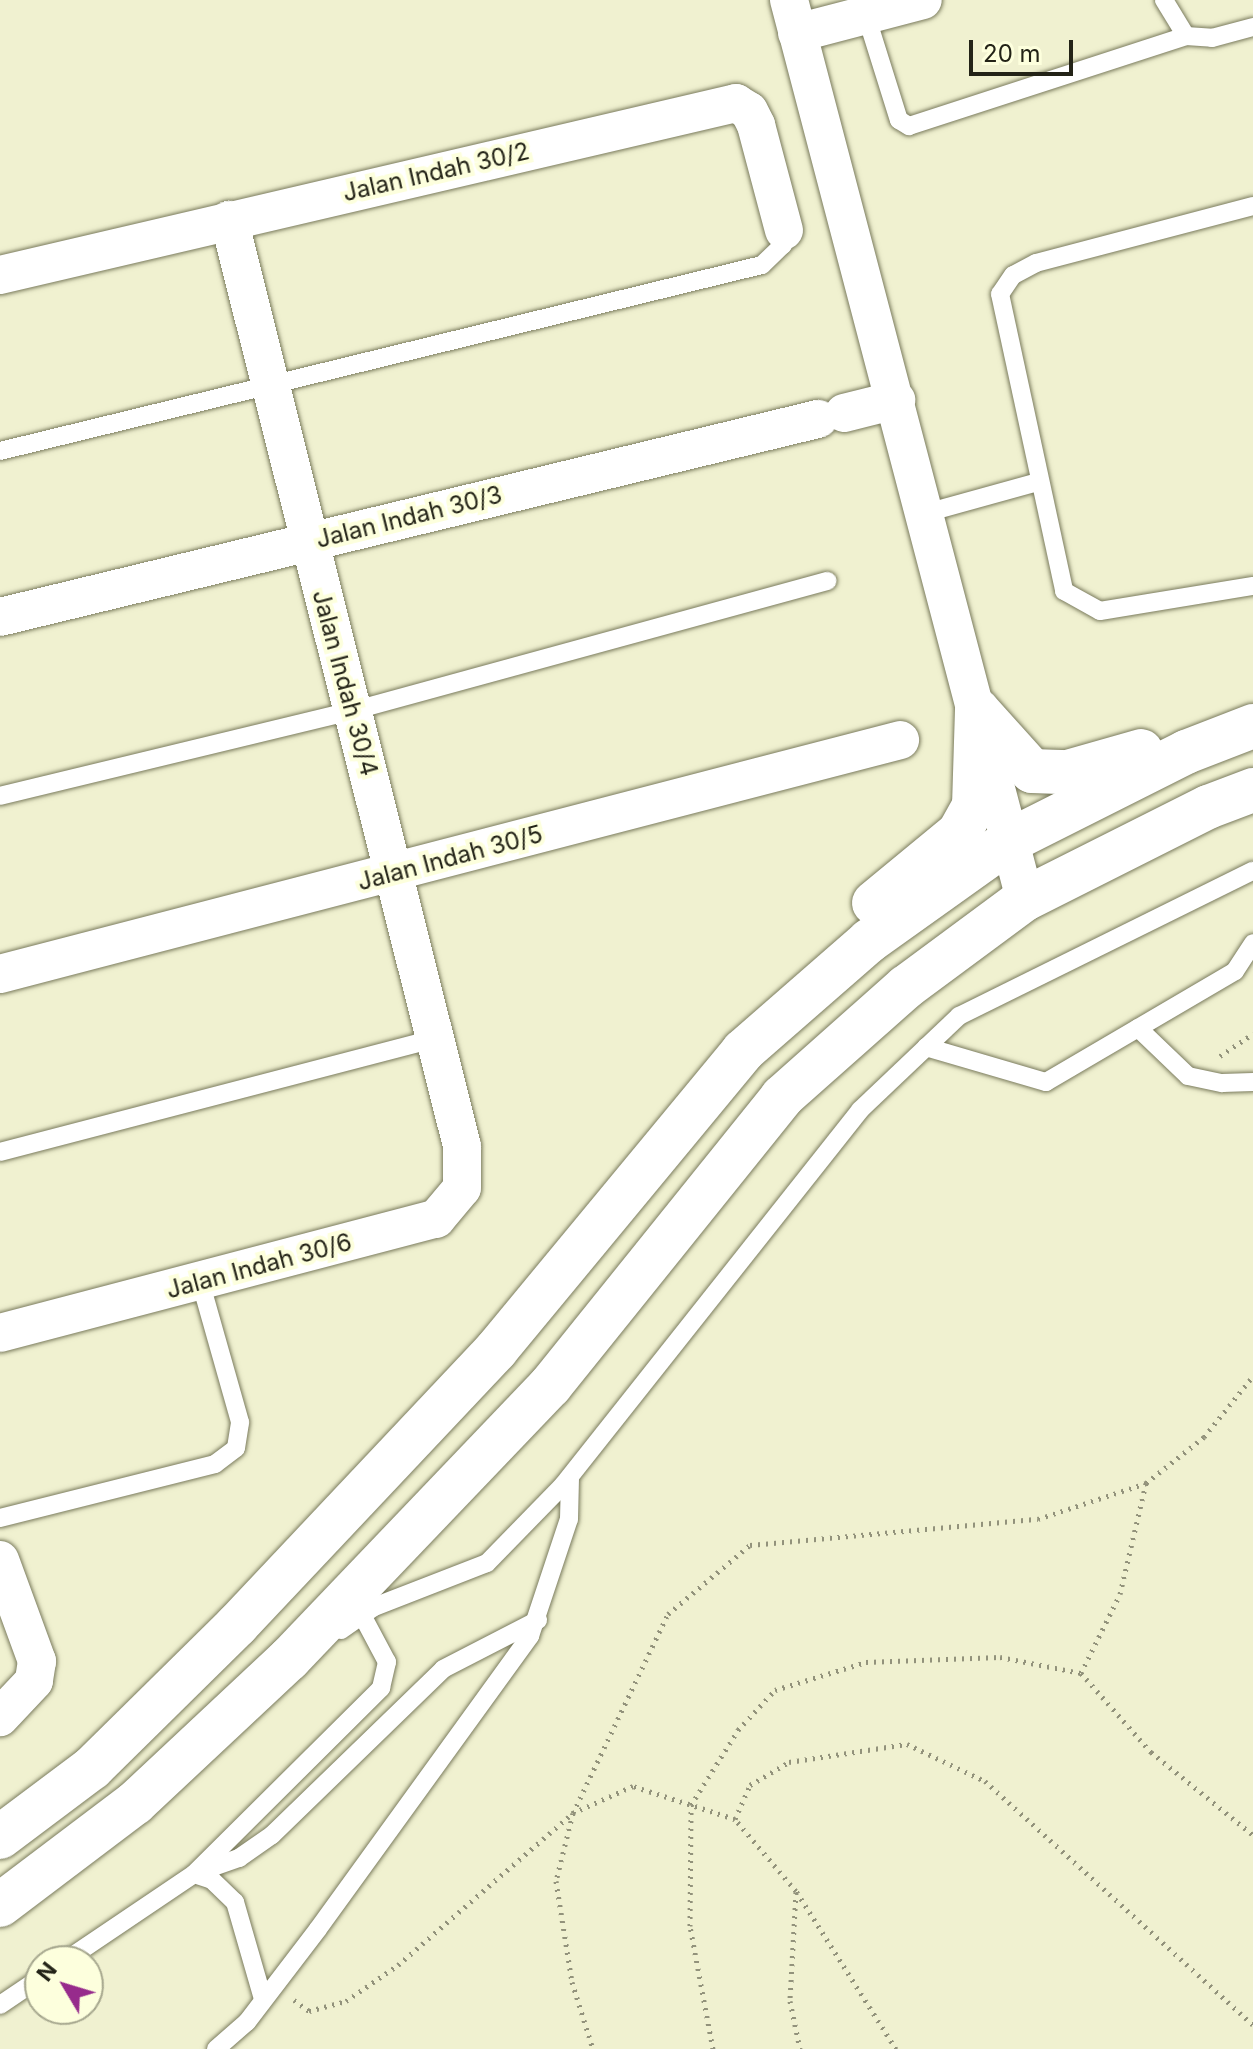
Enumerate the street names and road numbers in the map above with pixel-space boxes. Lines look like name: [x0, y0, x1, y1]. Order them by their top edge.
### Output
street label: Jalan Indah 30/2: [340, 137, 532, 207]
street label: Jalan Indah 30/3: [313, 480, 505, 554]
street label: Jalan Indah 30/4: [306, 587, 384, 779]
street label: Jalan Indah 30/5: [354, 819, 546, 897]
street label: Jalan Indah 30/6: [163, 1227, 355, 1305]

